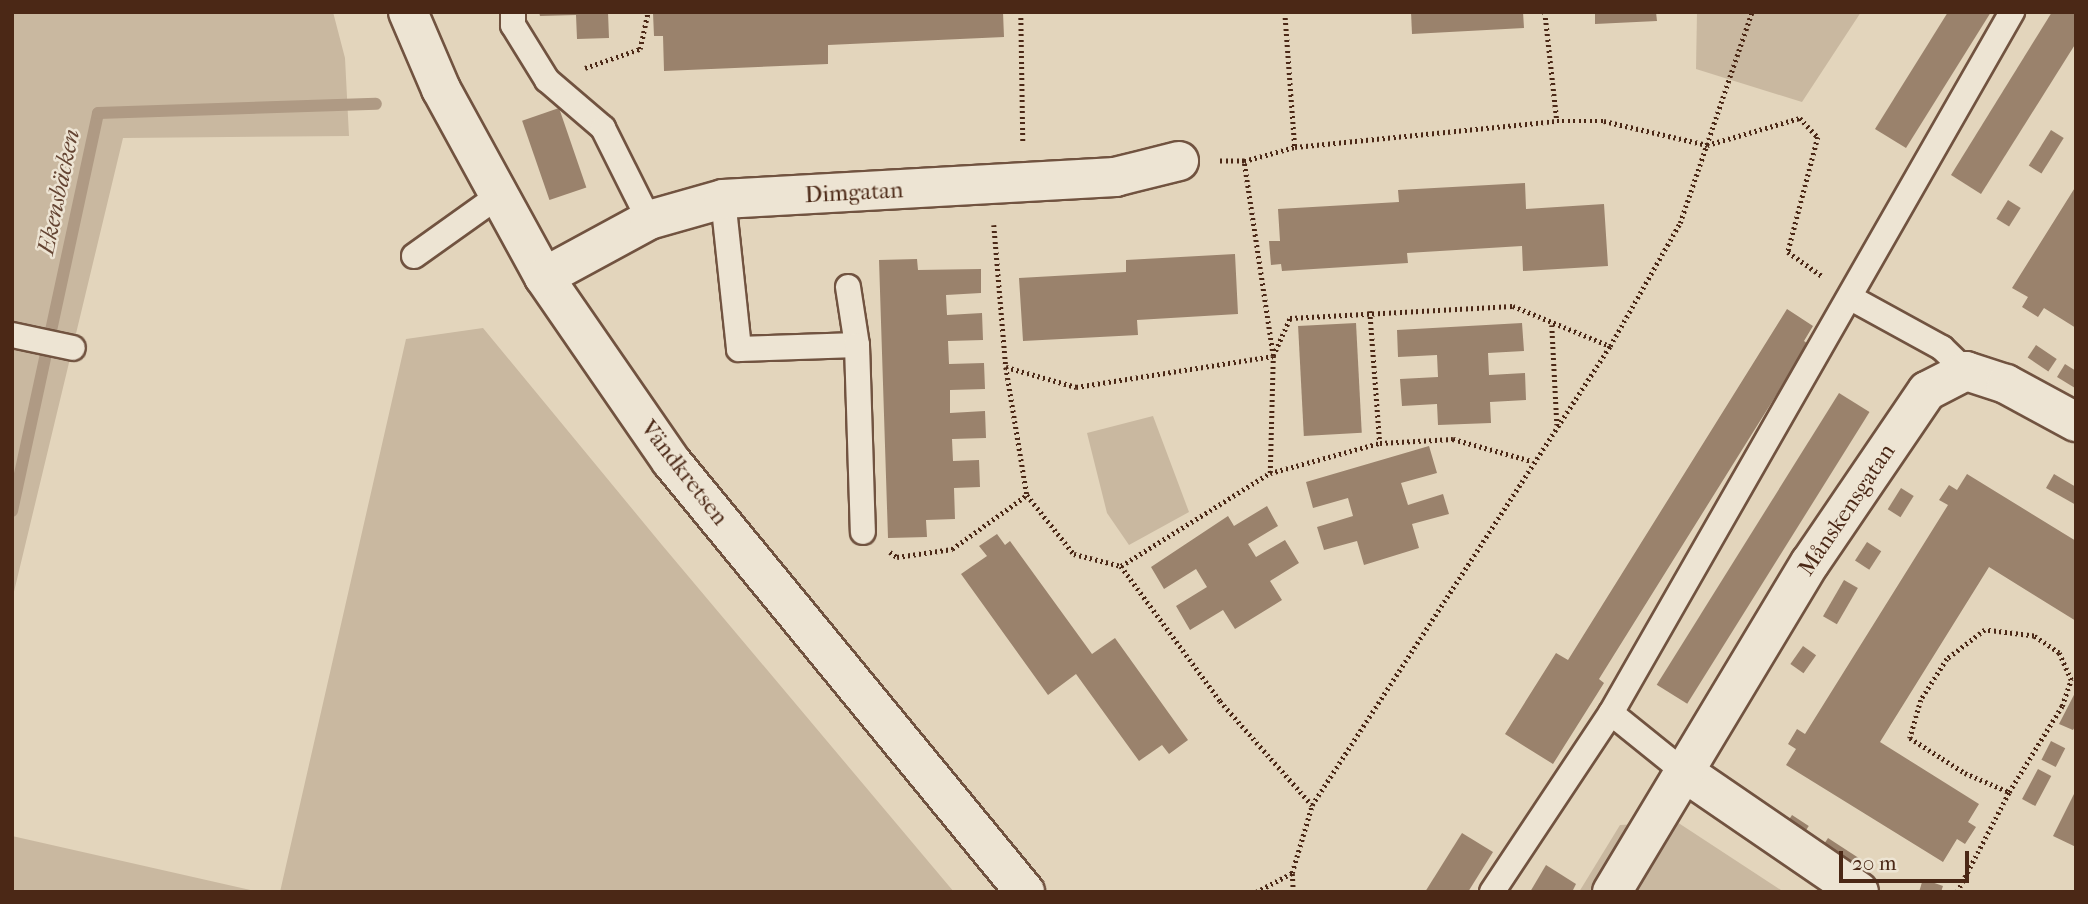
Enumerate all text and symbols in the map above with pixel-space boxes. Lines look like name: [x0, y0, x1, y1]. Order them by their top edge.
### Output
water label: Ekensbäcken: [32, 127, 86, 257]
street label: Dimgatan: [804, 177, 904, 209]
street label: Vändkretsen: [634, 415, 734, 531]
street label: Månskensgatan: [1793, 439, 1901, 581]
scale bar: [1843, 838, 1972, 882]
text: 20 m: [1852, 851, 1896, 875]

